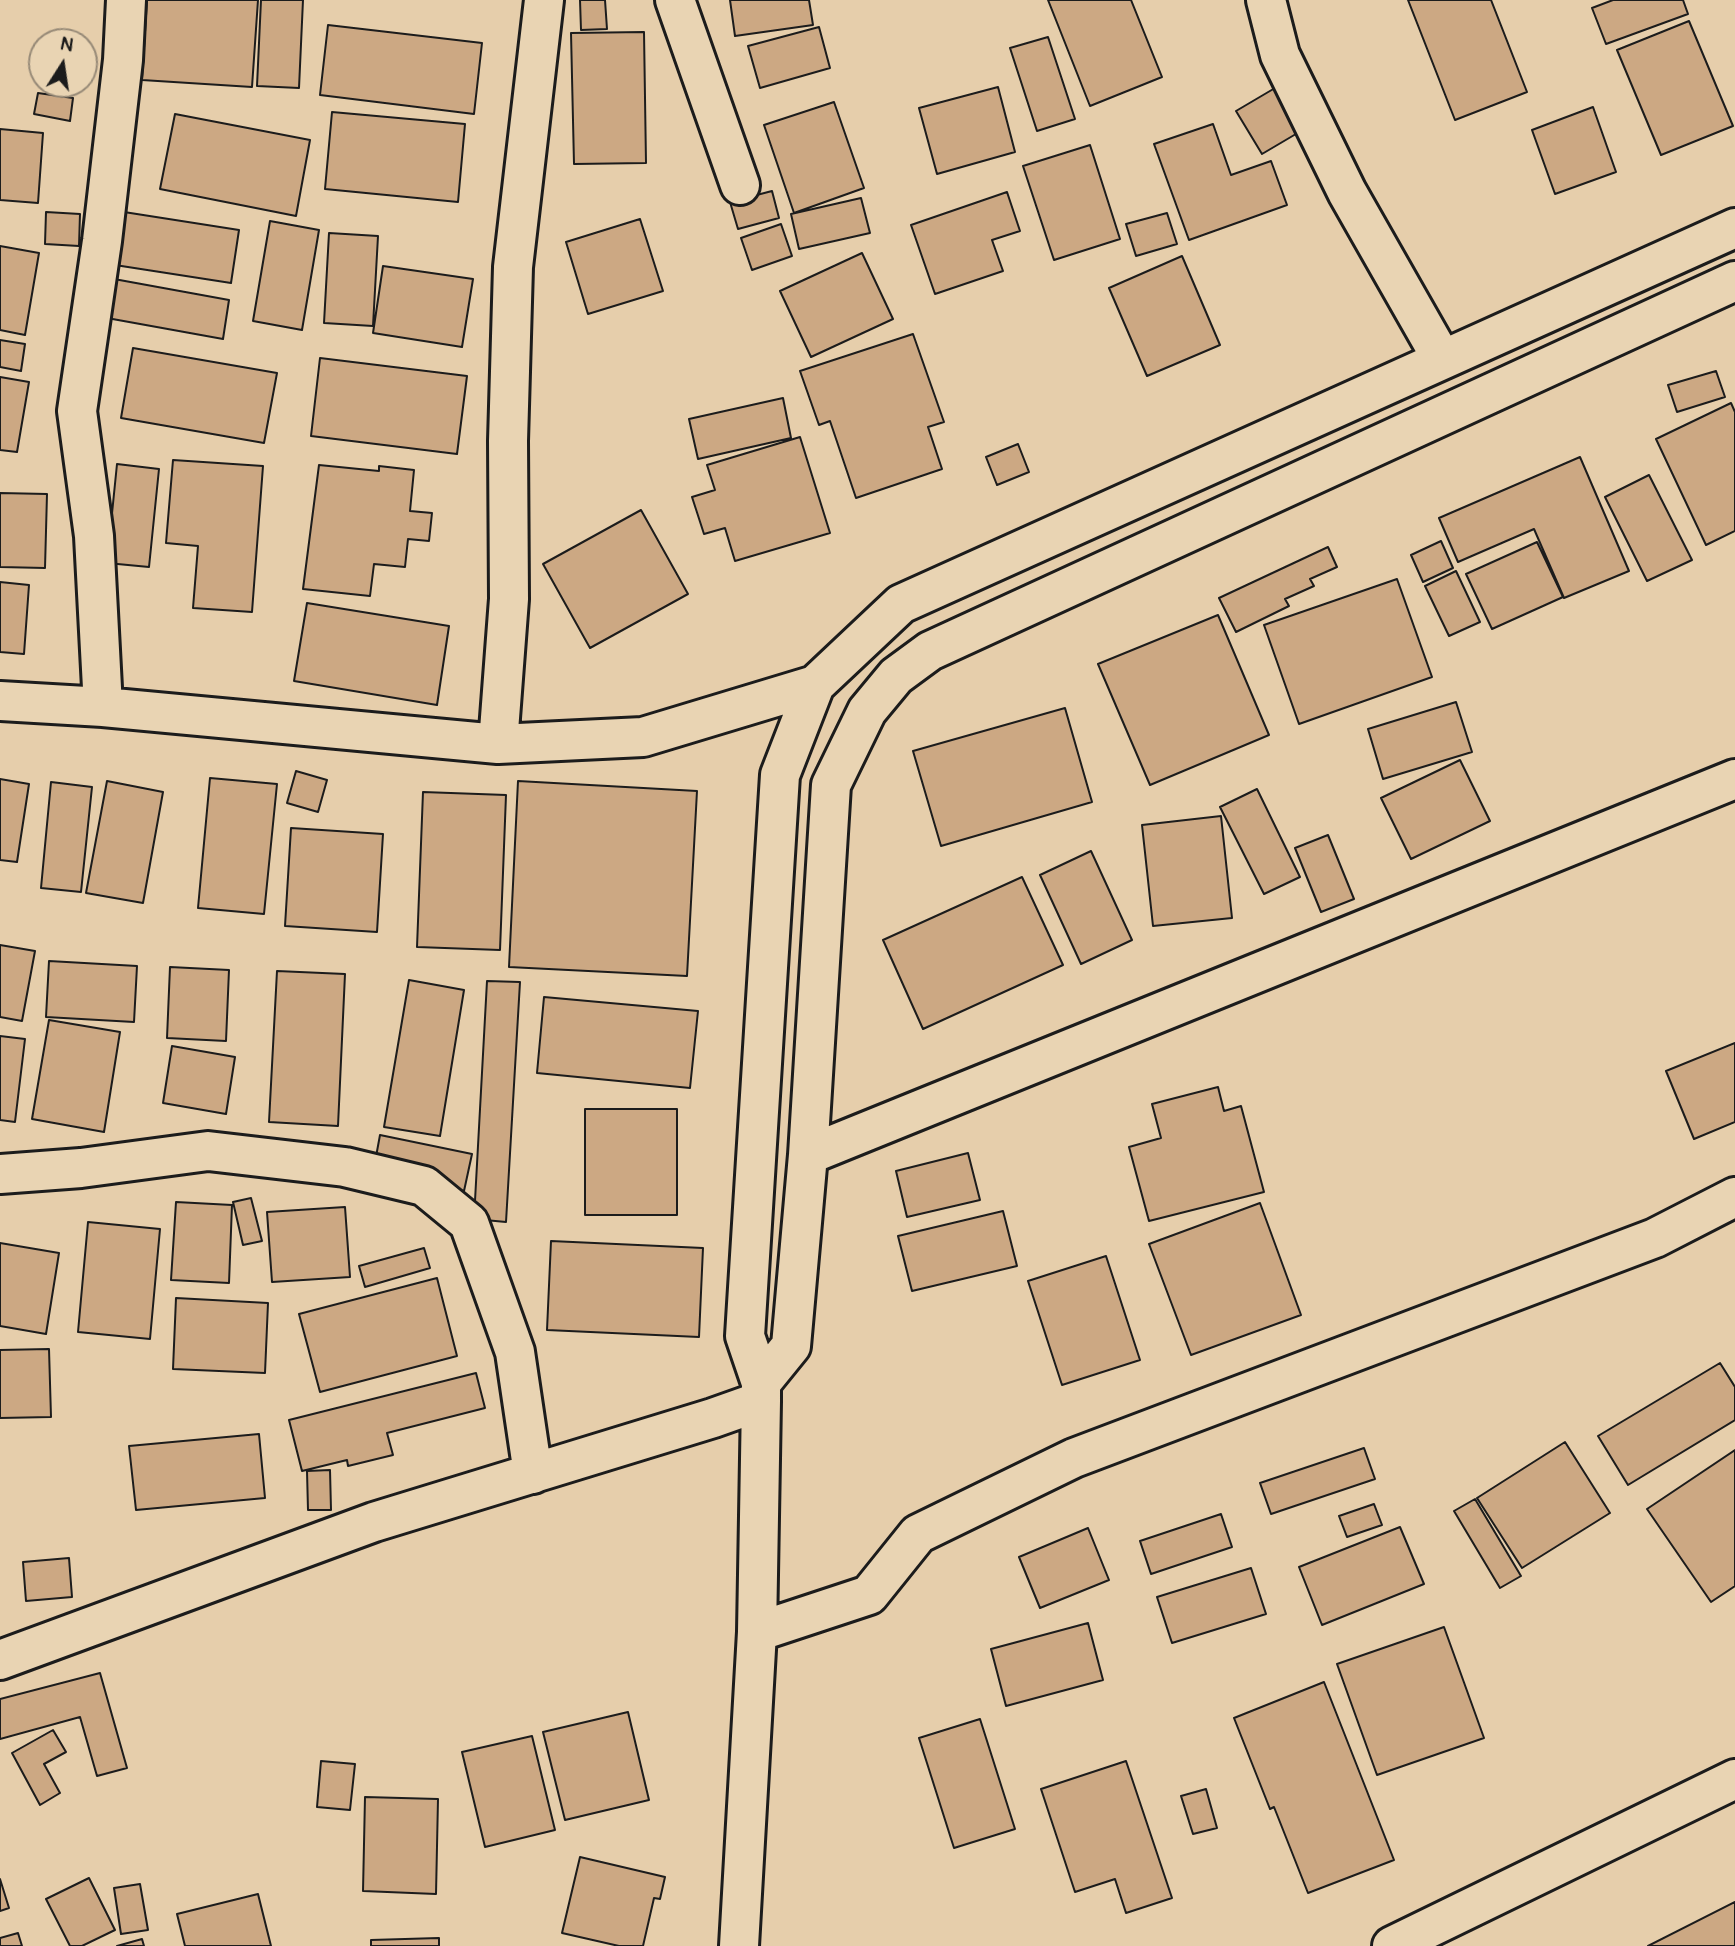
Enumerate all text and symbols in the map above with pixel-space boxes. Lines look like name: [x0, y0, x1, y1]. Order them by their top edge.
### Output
north arrow: [28, 28, 98, 98]
text: N: [58, 31, 76, 57]

